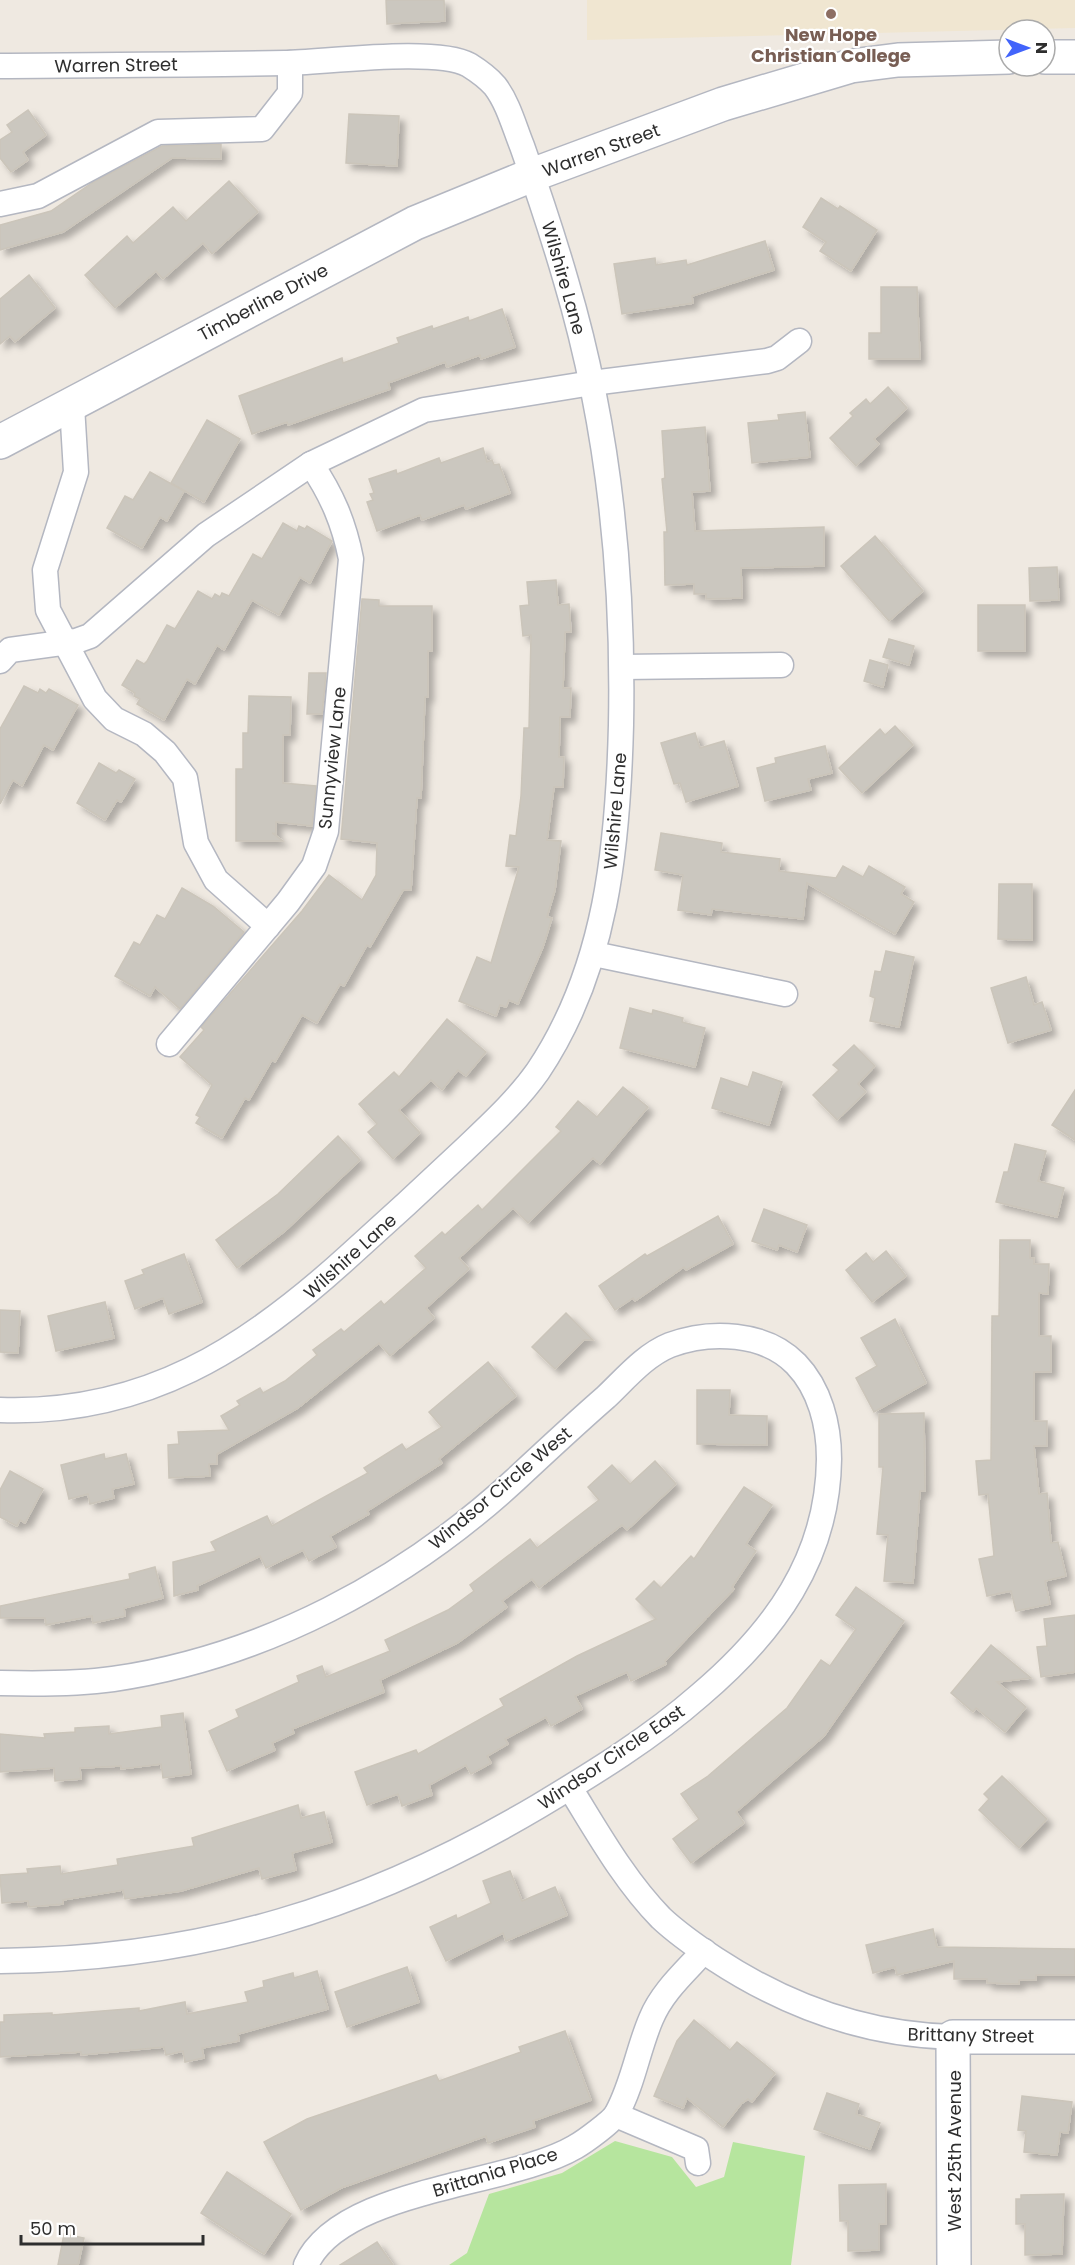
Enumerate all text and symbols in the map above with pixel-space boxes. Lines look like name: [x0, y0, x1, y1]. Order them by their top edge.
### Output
marker: New Hope Christian College: [824, 7, 838, 21]
north arrow: [997, 18, 1057, 78]
place label: New Hope Christian College: [751, 22, 911, 68]
text: N: [1030, 42, 1053, 54]
street label: Warren Street: [54, 51, 178, 79]
street label: Warren Street: [539, 117, 663, 183]
street label: Wilshire Lane: [536, 218, 592, 338]
street label: Timberline Drive: [193, 257, 333, 347]
street label: Sunnyview Lane: [312, 686, 352, 830]
street label: Wilshire Lane: [597, 752, 633, 870]
street label: Wilshire Lane: [298, 1208, 402, 1304]
street label: Windsor Circle West: [423, 1421, 577, 1555]
street label: Windsor Circle East: [533, 1699, 689, 1815]
street label: Brittany Street: [907, 2021, 1035, 2049]
street label: West 25th Avenue: [942, 2070, 967, 2232]
street label: Brittania Place: [429, 2141, 561, 2203]
scale bar: [21, 2208, 202, 2246]
text: 50 m: [30, 2216, 76, 2241]

